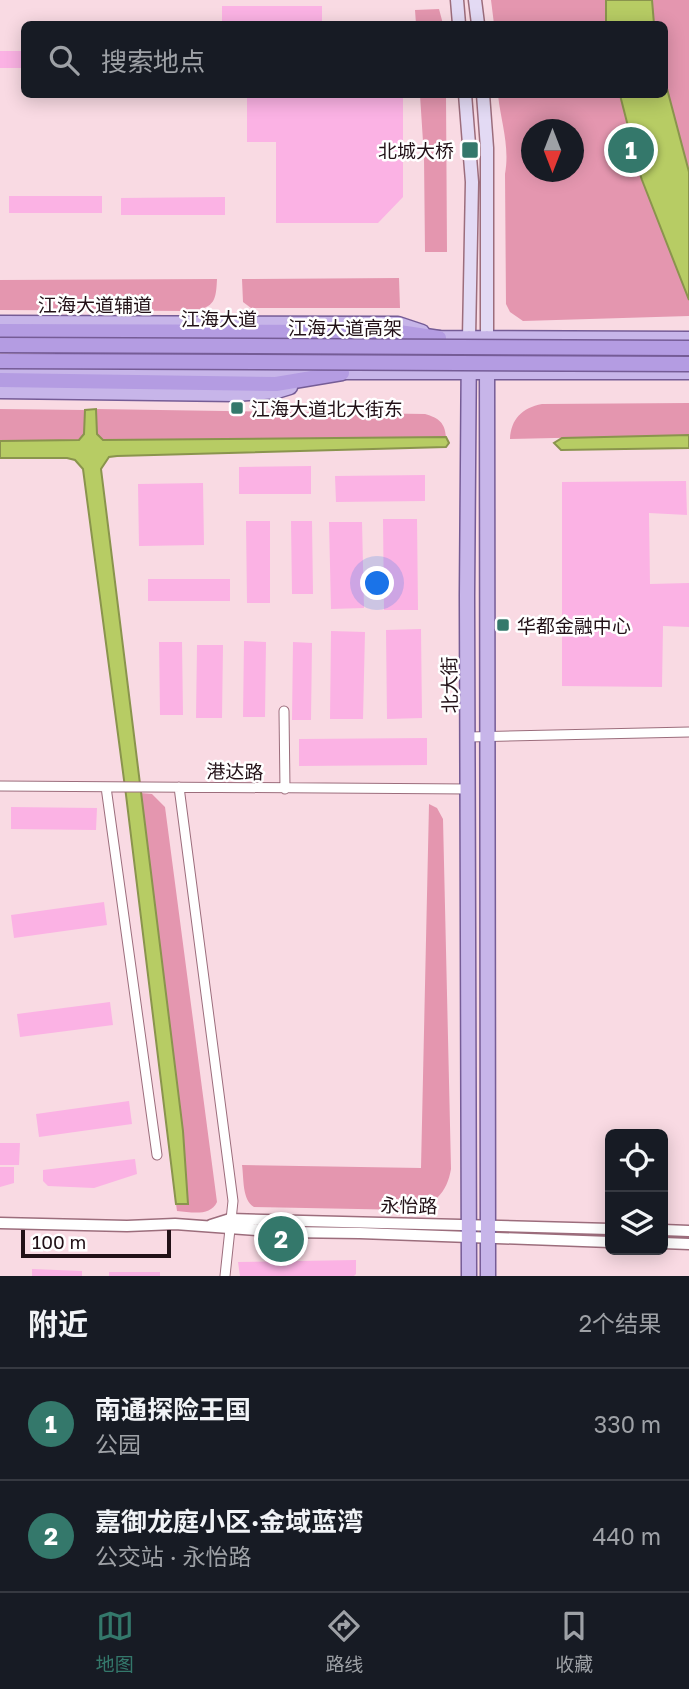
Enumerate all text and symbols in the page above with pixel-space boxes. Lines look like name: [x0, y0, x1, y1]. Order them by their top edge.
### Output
search box: [21, 21, 668, 98]
icon: search: [45, 41, 83, 79]
text: 搜索地点: [101, 46, 205, 77]
north arrow: [521, 119, 584, 182]
pin: 1: [608, 124, 654, 176]
place label: 北城大桥: [378, 139, 454, 162]
marker: 北城大桥: [460, 140, 480, 160]
street label: 江海大道辅道: [38, 293, 152, 316]
street label: 江海大道: [181, 307, 257, 330]
street label: 江海大道高架: [288, 316, 402, 339]
place label: 江海大道北大街东: [251, 397, 403, 420]
marker: 江海大道北大街东: [229, 400, 245, 416]
your location: [360, 566, 394, 600]
place label: 华都金融中心: [517, 614, 631, 637]
marker: 华都金融中心: [495, 617, 511, 633]
street label: 北大街: [437, 656, 461, 714]
street label: 港达路: [206, 759, 264, 783]
map controls: [605, 1129, 668, 1255]
button: locate: [605, 1129, 668, 1192]
button: layers: [605, 1192, 668, 1255]
street label: 永怡路: [380, 1193, 438, 1217]
pin: 2: [258, 1213, 304, 1265]
scale bar: [21, 1227, 172, 1259]
text: 100 m: [32, 1230, 86, 1253]
text: 附近: [28, 1306, 88, 1342]
text: 2个结果: [579, 1309, 661, 1337]
text: 南通探险王国: [95, 1394, 251, 1425]
text: 1: [45, 1410, 57, 1438]
text: 330 m: [594, 1410, 661, 1438]
text: 公园: [95, 1430, 141, 1458]
text: 嘉御龙庭小区·金域蓝湾: [95, 1506, 363, 1537]
text: 2: [44, 1522, 58, 1550]
text: 440 m: [593, 1522, 661, 1550]
text: 公交站 · 永怡路: [95, 1542, 251, 1570]
tab: 地图: [96, 1607, 134, 1676]
tab: 路线: [325, 1607, 363, 1676]
tab: 收藏: [555, 1607, 593, 1676]

